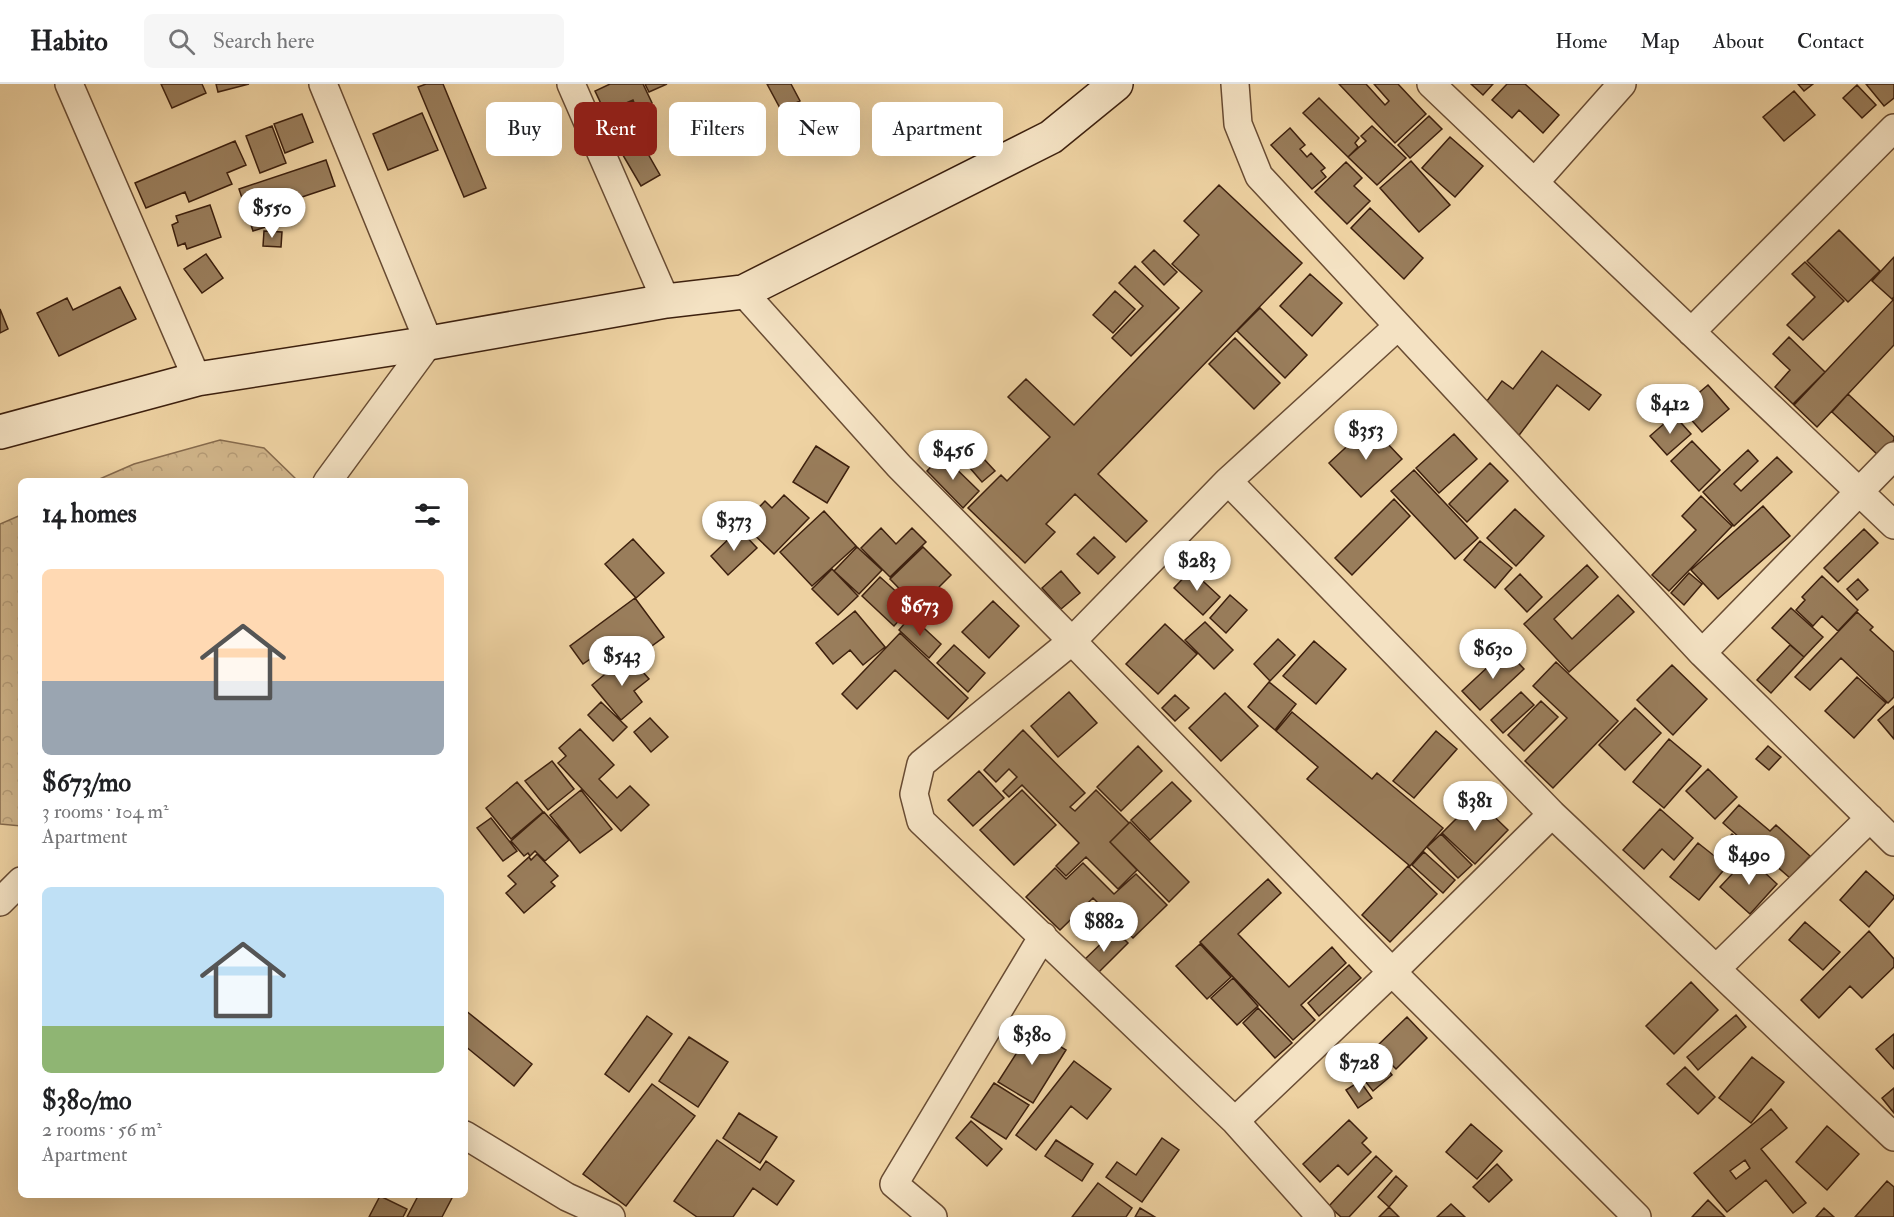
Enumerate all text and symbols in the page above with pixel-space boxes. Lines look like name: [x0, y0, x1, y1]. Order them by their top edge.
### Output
search box: [144, 14, 564, 68]
text: Habito: [30, 24, 108, 59]
icon: search: [165, 25, 198, 58]
text: Search here: [213, 27, 315, 55]
text: Home: [1555, 28, 1607, 55]
text: Map: [1640, 28, 1680, 55]
text: About: [1713, 28, 1764, 55]
text: Contact: [1797, 28, 1864, 55]
chip: Buy: [486, 102, 562, 156]
chip: Rent: [574, 102, 657, 156]
chip: Filters: [669, 102, 766, 156]
chip: New: [778, 102, 860, 156]
chip: Apartment: [872, 102, 1003, 156]
pin: $550: [236, 188, 308, 239]
text: $550: [253, 195, 291, 220]
pin: $412: [1634, 384, 1706, 435]
text: $412: [1650, 391, 1690, 416]
pin: $353: [1330, 410, 1402, 461]
text: $353: [1348, 417, 1384, 442]
pin: $456: [917, 430, 989, 481]
text: $456: [933, 437, 973, 462]
text: 14 homes: [42, 498, 137, 530]
icon: filters: [411, 498, 444, 531]
pin: $373: [698, 501, 770, 552]
text: $373: [716, 508, 752, 533]
pin: $283: [1161, 541, 1233, 592]
text: $283: [1178, 548, 1216, 573]
pin: $673: [884, 586, 956, 637]
text: $673: [901, 593, 939, 618]
icon: home: [189, 608, 297, 716]
pin: $630: [1457, 629, 1529, 680]
pin: $543: [586, 636, 658, 687]
text: $630: [1473, 636, 1513, 661]
text: $543: [603, 643, 641, 668]
text: $673/mo: [42, 767, 131, 799]
pin: $381: [1439, 781, 1511, 832]
text: $381: [1457, 788, 1493, 813]
text: 3 rooms · 104 m²: [42, 799, 169, 824]
text: Apartment: [42, 824, 127, 849]
pin: $490: [1713, 835, 1785, 886]
text: $490: [1728, 842, 1770, 867]
pin: $882: [1068, 902, 1140, 953]
text: $882: [1084, 909, 1124, 934]
icon: home: [189, 926, 297, 1034]
pin: $380: [996, 1015, 1068, 1066]
text: $380: [1013, 1022, 1051, 1047]
pin: $728: [1323, 1043, 1395, 1094]
text: $728: [1339, 1050, 1379, 1075]
text: $380/mo: [42, 1085, 132, 1117]
text: 2 rooms · 56 m²: [42, 1117, 162, 1142]
text: Apartment: [42, 1142, 127, 1167]

